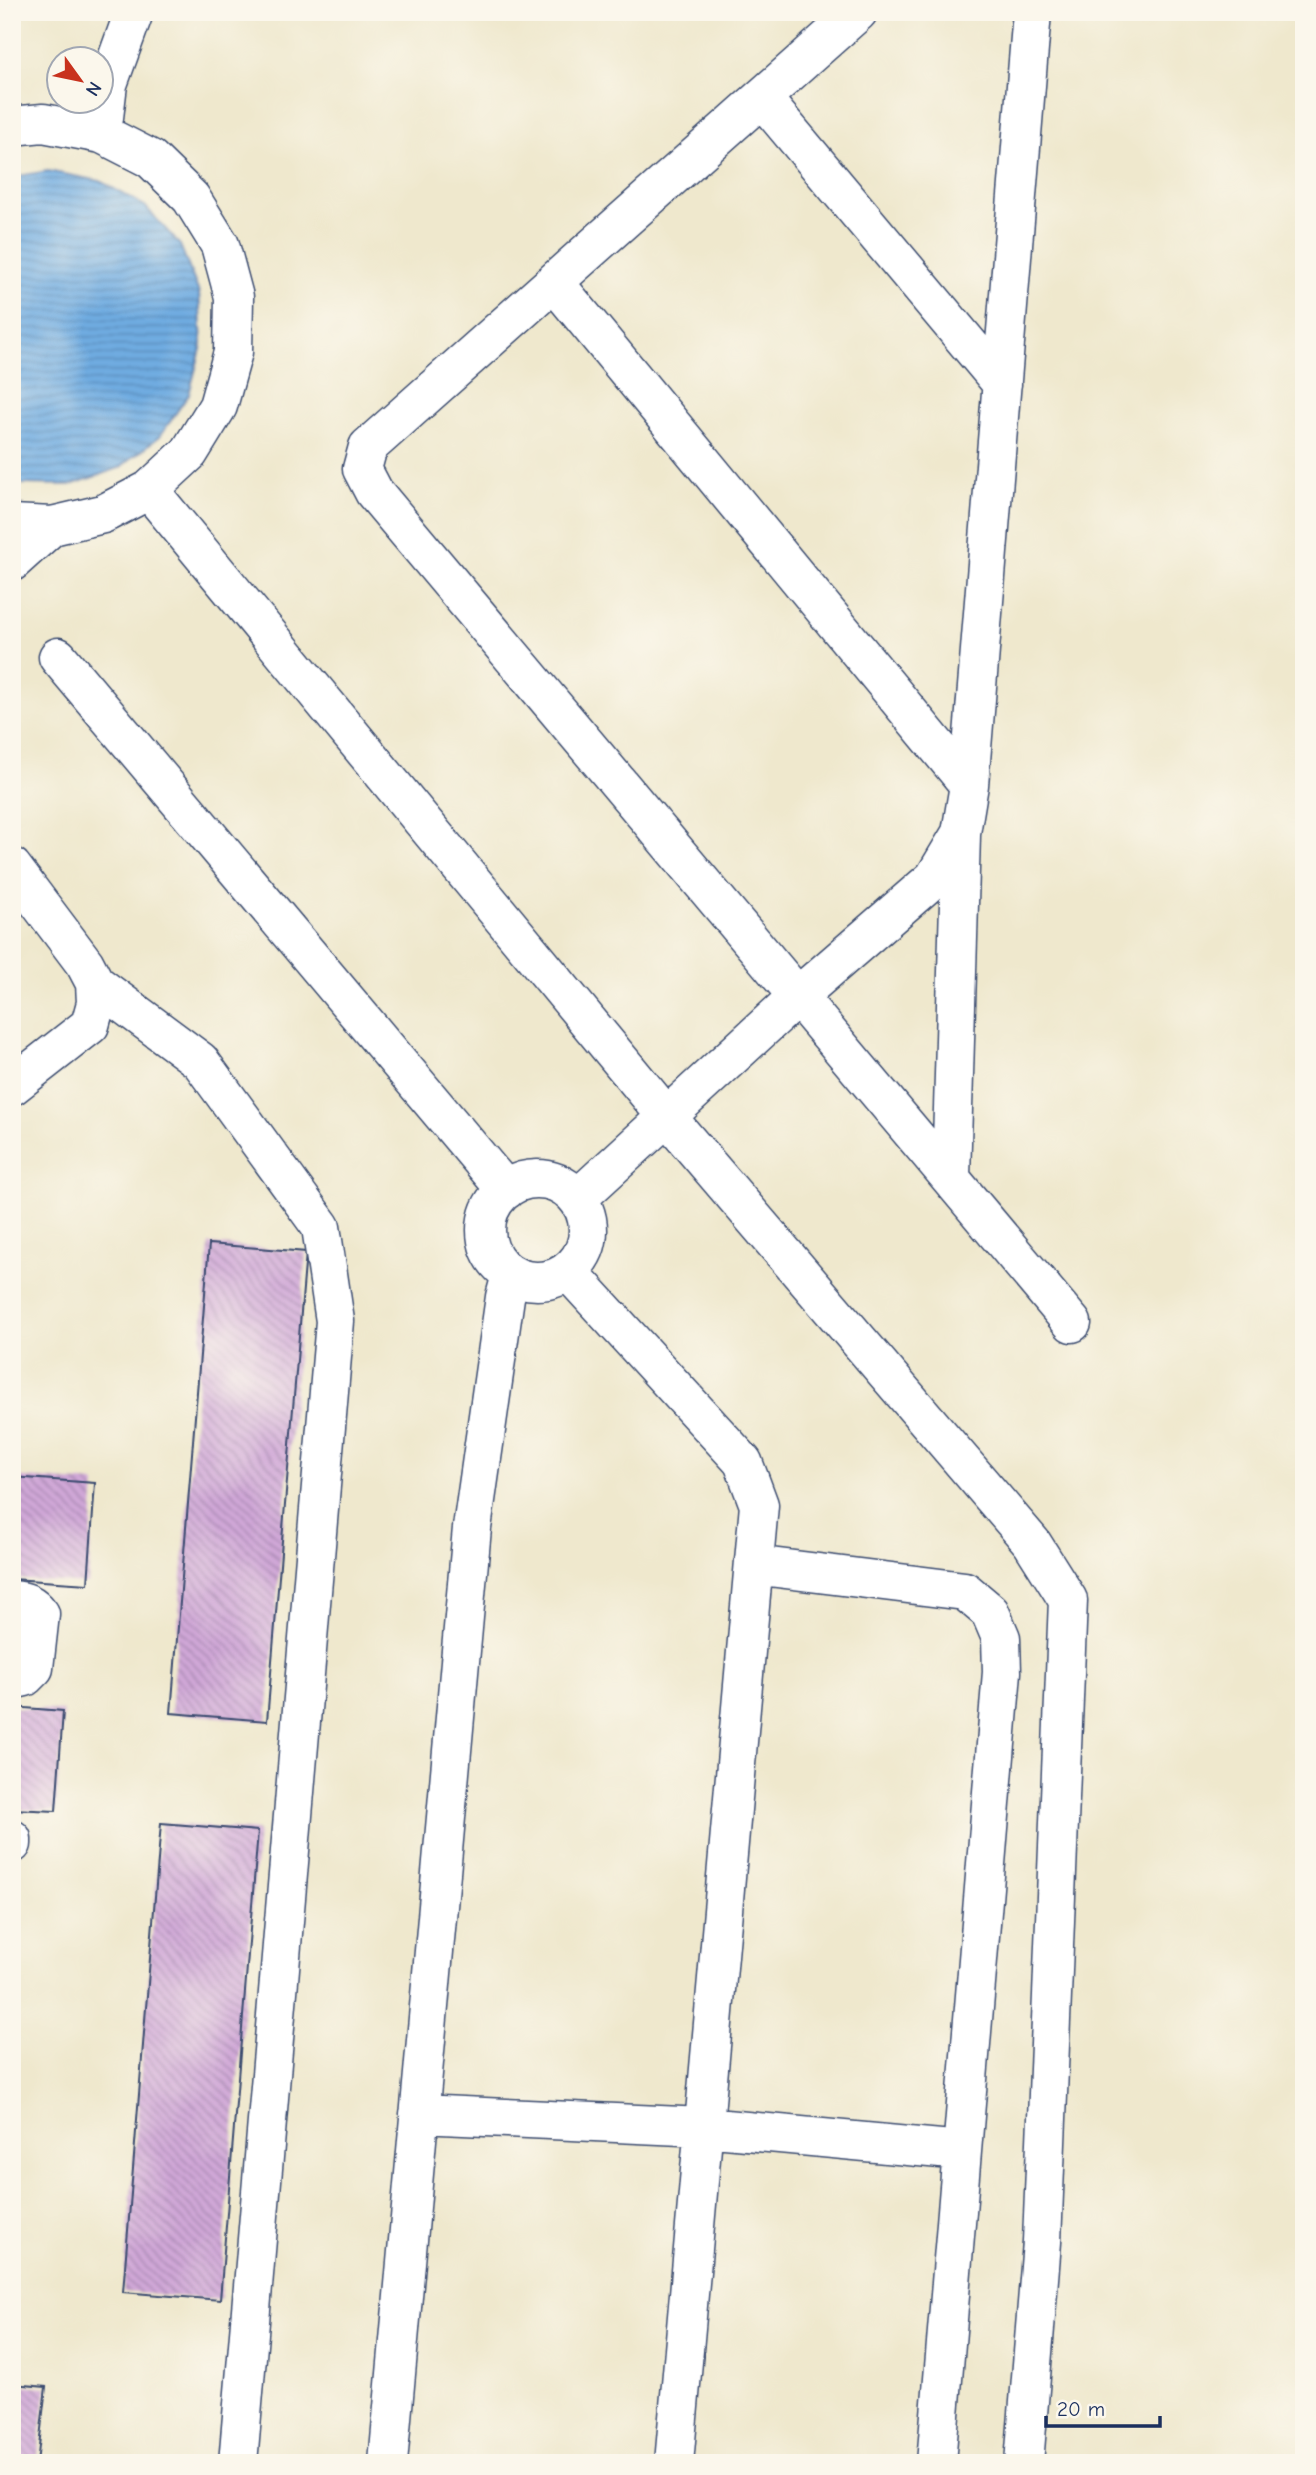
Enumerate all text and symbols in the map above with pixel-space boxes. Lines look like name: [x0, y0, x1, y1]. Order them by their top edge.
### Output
north arrow: [46, 46, 116, 116]
text: N: [81, 78, 106, 100]
scale bar: [1046, 2384, 1160, 2428]
text: 20 m: [1057, 2397, 1105, 2421]

